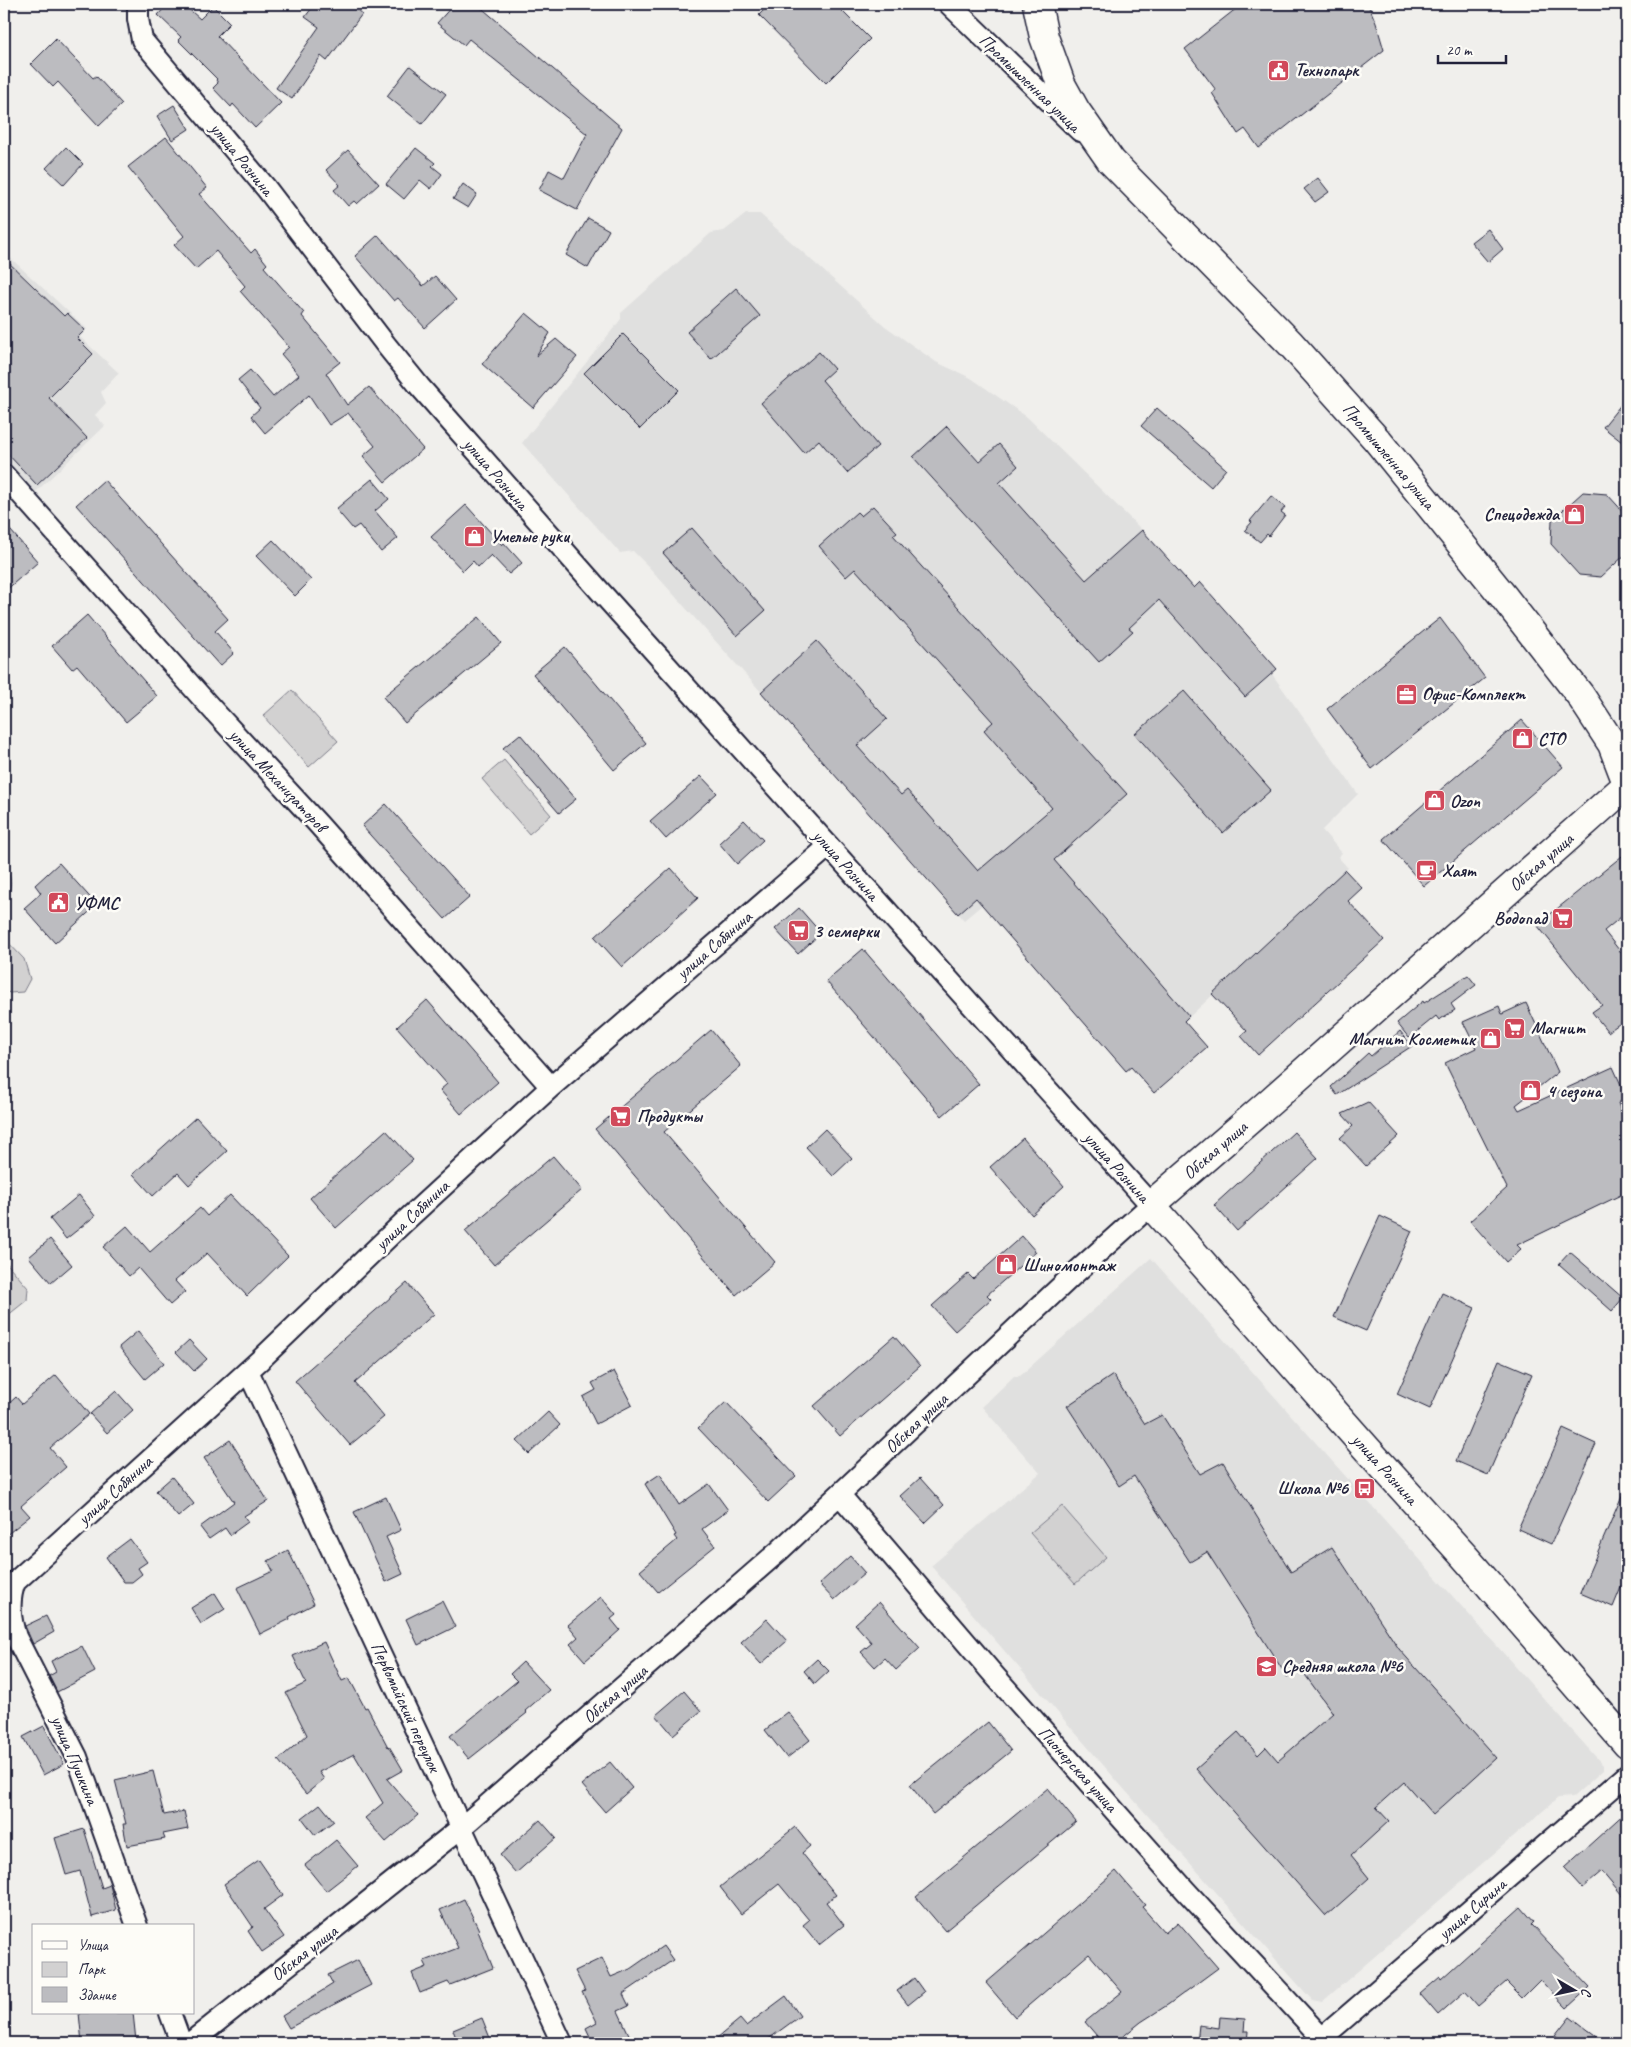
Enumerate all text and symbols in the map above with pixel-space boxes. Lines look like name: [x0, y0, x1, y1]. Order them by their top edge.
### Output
street label: Промышленная улица: [975, 29, 1086, 138]
scale bar: [1438, 32, 1506, 64]
text: 20 m: [1446, 41, 1473, 60]
public building icon: Технопарк: [1267, 58, 1291, 82]
place label: Технопарк: [1295, 59, 1360, 81]
street label: улица Рознина: [205, 117, 279, 201]
street label: Промышленная улица: [1338, 398, 1441, 515]
street label: улица Рознина: [458, 433, 534, 516]
shop icon: Спецодежда: [1563, 502, 1587, 526]
place label: Спецодежда: [1484, 503, 1561, 525]
shop icon: Умелые руки: [462, 524, 486, 548]
place label: Умелые руки: [490, 525, 571, 547]
office icon: Офис-Комплект: [1394, 682, 1418, 706]
place label: Офис-Комплект: [1422, 683, 1527, 705]
street label: улица Механизаторов: [223, 723, 333, 839]
shop icon: СТО: [1510, 727, 1534, 751]
place label: СТО: [1538, 728, 1567, 750]
shop icon: Ozon: [1422, 789, 1446, 813]
place label: Ozon: [1450, 790, 1481, 812]
street label: улица Рознина: [808, 824, 885, 906]
street label: Обская улица: [1504, 827, 1579, 896]
cafe icon: Хаят: [1414, 859, 1438, 883]
place label: Хаят: [1442, 860, 1477, 882]
public building icon: УФМС: [46, 891, 70, 915]
place label: УФМС: [74, 892, 122, 914]
street label: улица Собянина: [671, 905, 757, 985]
supermarket icon: Водопад: [1551, 906, 1575, 930]
place label: Водопад: [1494, 907, 1548, 929]
supermarket icon: 3 семерки: [786, 919, 810, 943]
place label: 3 семерки: [814, 920, 881, 942]
supermarket icon: Магнит: [1503, 1016, 1527, 1040]
place label: Магнит: [1531, 1017, 1586, 1039]
shop icon: Магнит Косметик: [1479, 1027, 1503, 1051]
place label: Магнит Косметик: [1349, 1028, 1477, 1050]
shop icon: 4 сезона: [1519, 1079, 1543, 1103]
place label: 4 сезона: [1547, 1080, 1604, 1103]
supermarket icon: Продукты: [609, 1104, 633, 1128]
place label: Продукты: [637, 1105, 704, 1127]
street label: Обская улица: [1178, 1115, 1253, 1184]
street label: улица Рознина: [1079, 1126, 1156, 1208]
street label: улица Собянина: [370, 1174, 454, 1256]
shop icon: Шиномонтаж: [995, 1253, 1019, 1277]
place label: Шиномонтаж: [1023, 1254, 1117, 1276]
street label: Обская улица: [880, 1387, 953, 1458]
street label: улица Рознина: [1347, 1428, 1424, 1510]
street label: улица Собянина: [72, 1450, 158, 1530]
bus stop icon: Школа №6: [1352, 1476, 1376, 1500]
place label: Школа №6: [1277, 1477, 1350, 1499]
street label: Первомайский переулок: [366, 1639, 447, 1778]
school or university icon: Средняя школа №6: [1254, 1654, 1278, 1678]
place label: Средняя школа №6: [1282, 1655, 1404, 1677]
street label: Обская улица: [578, 1659, 653, 1728]
street label: улица Пушкина: [46, 1711, 104, 1809]
street label: Пионерская улица: [1034, 1722, 1123, 1818]
street label: улица Сирина: [1433, 1872, 1512, 1945]
street label: Обская улица: [266, 1919, 343, 1986]
legend: [32, 1924, 195, 2014]
text: Улица: [78, 1936, 109, 1955]
text: Парк: [78, 1960, 106, 1979]
north arrow: [1548, 1964, 1598, 2014]
text: Здание: [78, 1986, 117, 2005]
text: С: [1577, 1987, 1595, 1999]

